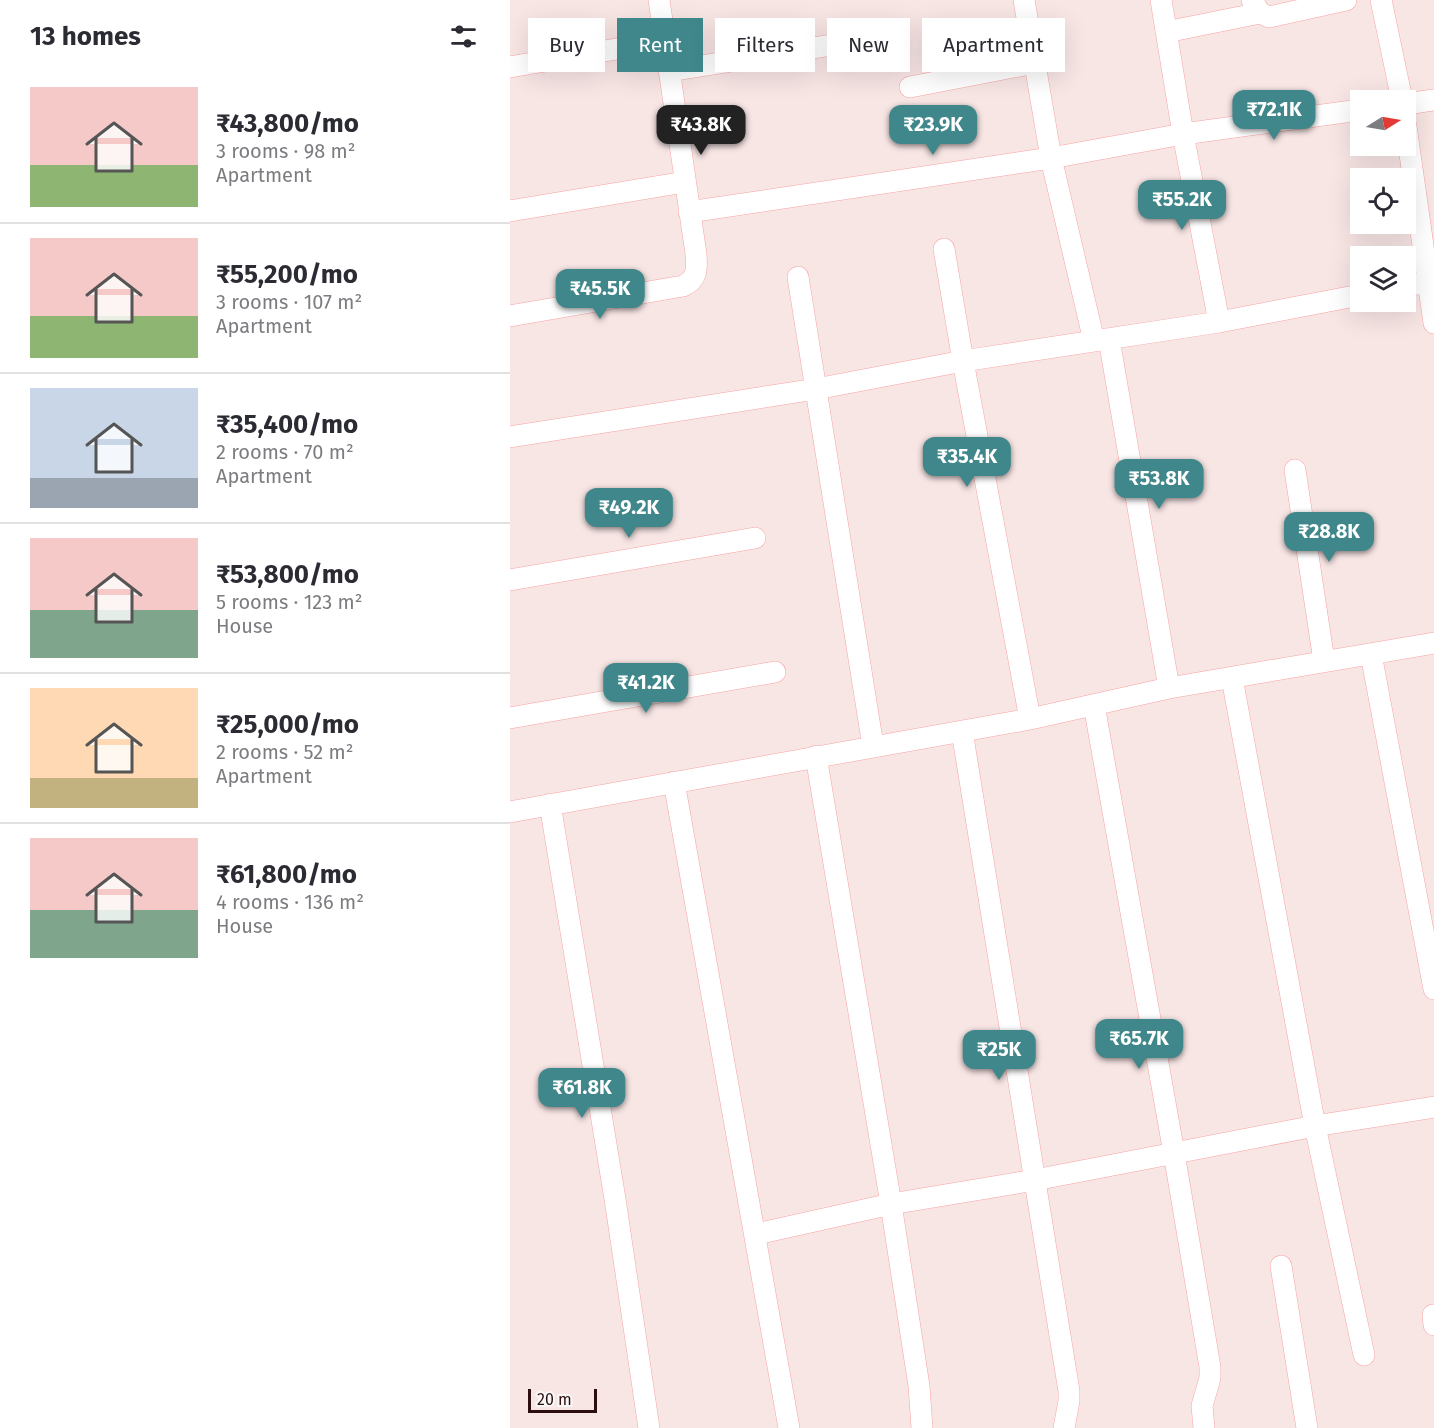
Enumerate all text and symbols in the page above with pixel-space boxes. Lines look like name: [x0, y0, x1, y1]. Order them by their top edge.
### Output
chip: Buy: [528, 18, 605, 72]
chip: Rent: [617, 18, 703, 72]
chip: Filters: [715, 18, 815, 72]
chip: New: [827, 18, 910, 72]
chip: Apartment: [922, 18, 1065, 72]
icon: filters: [447, 20, 480, 53]
text: 13 homes: [30, 21, 141, 52]
pin: ₹72.1K: [1225, 90, 1323, 141]
north arrow: [1350, 90, 1416, 156]
map controls: [1350, 90, 1416, 312]
text: ₹72.1K: [1246, 97, 1302, 121]
pin: ₹43.8K: [652, 105, 750, 156]
pin: ₹23.9K: [884, 105, 982, 156]
text: ₹43,800/mo: [216, 108, 359, 139]
icon: home: [78, 111, 150, 183]
text: ₹43.8K: [671, 112, 731, 136]
text: ₹23.9K: [903, 112, 963, 136]
text: 3 rooms · 98 m²: [216, 139, 356, 163]
text: Apartment: [216, 163, 312, 187]
button: locate: [1350, 168, 1416, 234]
pin: ₹55.2K: [1133, 180, 1231, 231]
text: ₹55.2K: [1152, 187, 1212, 211]
button: layers: [1350, 246, 1416, 312]
text: ₹55,200/mo: [216, 259, 358, 290]
icon: home: [78, 262, 150, 334]
pin: ₹45.5K: [551, 269, 649, 320]
text: ₹45.5K: [570, 276, 630, 300]
text: 3 rooms · 107 m²: [216, 290, 362, 314]
text: Apartment: [216, 314, 312, 338]
text: ₹35,400/mo: [216, 409, 358, 440]
icon: home: [78, 412, 150, 484]
pin: ₹35.4K: [918, 437, 1016, 488]
text: 2 rooms · 70 m²: [216, 440, 354, 464]
text: ₹35.4K: [937, 444, 997, 468]
pin: ₹53.8K: [1110, 459, 1208, 510]
text: Apartment: [216, 464, 312, 488]
text: ₹53.8K: [1129, 466, 1189, 490]
pin: ₹49.2K: [580, 488, 678, 539]
text: ₹49.2K: [599, 495, 659, 519]
pin: ₹28.8K: [1280, 512, 1378, 563]
text: ₹28.8K: [1298, 519, 1360, 543]
text: ₹53,800/mo: [216, 559, 359, 590]
icon: home: [78, 562, 150, 634]
text: 5 rooms · 123 m²: [216, 590, 362, 614]
text: House: [216, 614, 273, 638]
pin: ₹41.2K: [597, 663, 695, 714]
text: ₹41.2K: [617, 670, 675, 694]
text: ₹25,000/mo: [216, 709, 359, 740]
icon: home: [78, 712, 150, 784]
text: 2 rooms · 52 m²: [216, 740, 354, 764]
text: Apartment: [216, 764, 312, 788]
text: ₹61,800/mo: [216, 859, 357, 890]
icon: home: [78, 862, 150, 934]
text: 4 rooms · 136 m²: [216, 890, 364, 914]
text: House: [216, 914, 273, 938]
pin: ₹65.7K: [1090, 1019, 1188, 1070]
text: ₹65.7K: [1109, 1026, 1169, 1050]
pin: ₹25K: [963, 1030, 1035, 1081]
text: ₹25K: [977, 1037, 1021, 1061]
pin: ₹61.8K: [533, 1068, 631, 1119]
text: ₹61.8K: [552, 1075, 612, 1099]
scale bar: [528, 1386, 597, 1414]
text: 20 m: [537, 1390, 572, 1409]

